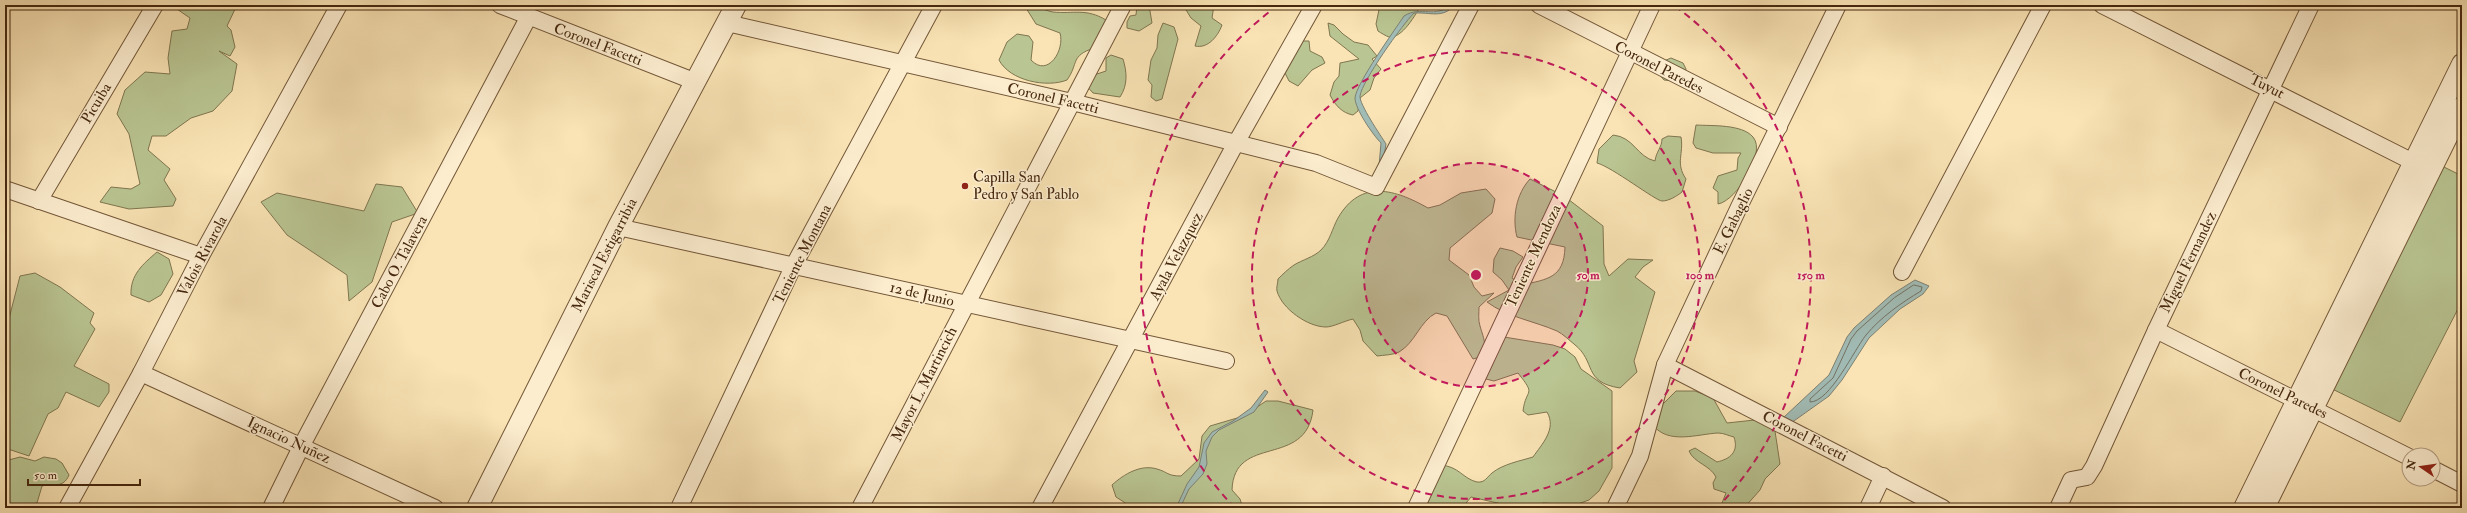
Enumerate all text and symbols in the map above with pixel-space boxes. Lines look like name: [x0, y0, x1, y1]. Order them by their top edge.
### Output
street label: Coronel Facetti: [551, 19, 645, 70]
street label: Coronel Paredes: [1611, 37, 1706, 98]
street label: Tuyut: [2246, 70, 2287, 103]
street label: Picuiba: [77, 79, 116, 127]
street label: Coronel Facetti: [1005, 79, 1100, 118]
place label: Capilla San Pedro y San Pablo: [973, 168, 1079, 204]
marker: Capilla San Pedro y San Pablo: [960, 181, 970, 191]
street label: E. Gabaglio: [1709, 185, 1758, 258]
street label: Mariscal Estigarribia: [568, 194, 642, 315]
street label: Teniente Montana: [769, 200, 836, 307]
street label: Teniente Mendoza: [1501, 201, 1566, 311]
street label: Miguel Fernandez: [2156, 208, 2221, 316]
street label: Ayala Velazquez: [1145, 209, 1208, 304]
street label: Valois Rivarola: [173, 212, 232, 300]
street label: Cabo O. Talavera: [367, 212, 432, 312]
centre of rings: [1469, 268, 1483, 282]
text: 50 m: [1576, 268, 1600, 283]
text: 100 m: [1686, 268, 1715, 283]
text: 150 m: [1797, 268, 1825, 283]
street label: 12 de Junio: [888, 278, 956, 312]
street label: Mayor L. Martincich: [887, 323, 962, 445]
street label: Coronel Paredes: [2235, 364, 2331, 423]
street label: Coronel Facetti: [1759, 407, 1851, 466]
street label: Ignacio Nuñez: [244, 413, 333, 468]
north arrow: [2401, 447, 2441, 487]
text: N: [2404, 457, 2419, 472]
scale bar: [28, 461, 140, 487]
text: 50 m: [34, 468, 58, 483]

